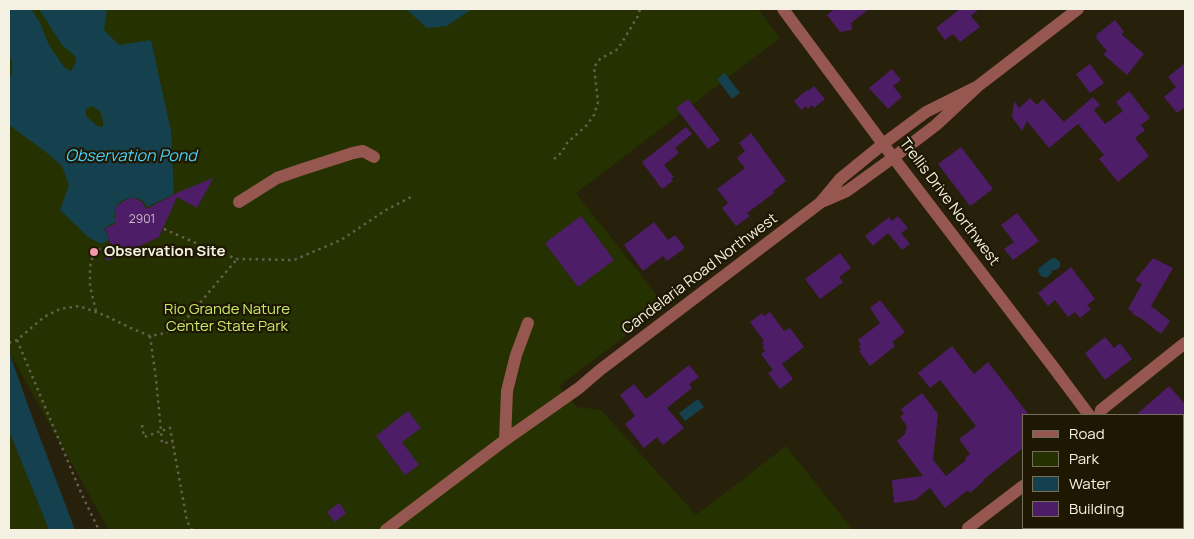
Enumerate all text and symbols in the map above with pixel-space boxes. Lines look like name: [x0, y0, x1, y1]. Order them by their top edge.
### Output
street label: Trellis Drive Northwest: [895, 135, 1003, 269]
water label: Observation Pond: [65, 147, 197, 167]
street label: Candelaria Road Northwest: [619, 210, 781, 338]
house number: 2901: [129, 213, 155, 227]
place label: Observation Site: [104, 243, 225, 261]
marker: Observation Site: [88, 246, 100, 258]
park label: Rio Grande Nature Center State Park: [164, 301, 290, 336]
legend: [1022, 414, 1184, 529]
text: Road: [1069, 423, 1105, 444]
text: Park: [1069, 448, 1099, 469]
text: Water: [1069, 473, 1111, 494]
text: Building: [1069, 498, 1124, 519]

